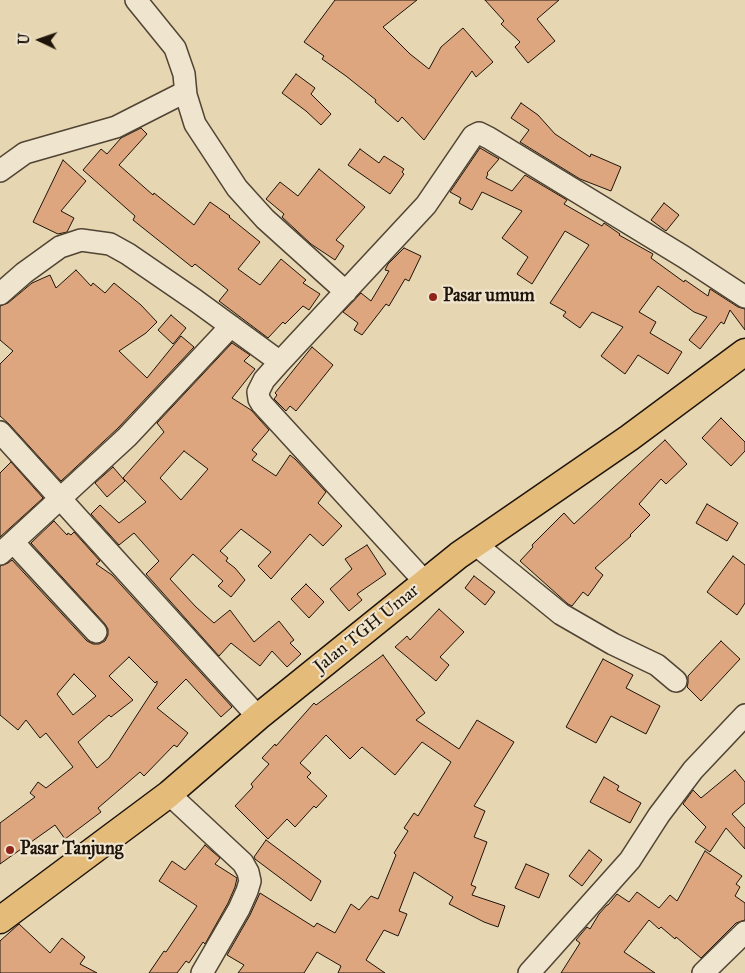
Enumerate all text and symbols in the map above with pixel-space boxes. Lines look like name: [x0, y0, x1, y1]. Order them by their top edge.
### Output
north arrow: [15, 15, 65, 65]
text: U: [16, 33, 33, 45]
place label: Pasar umum: [443, 286, 535, 308]
marker: Pasar umum: [427, 291, 439, 303]
street label: Jalan TGH Umar: [310, 580, 424, 678]
place label: Pasar Tanjung: [20, 839, 123, 861]
marker: Pasar Tanjung: [4, 844, 16, 856]

